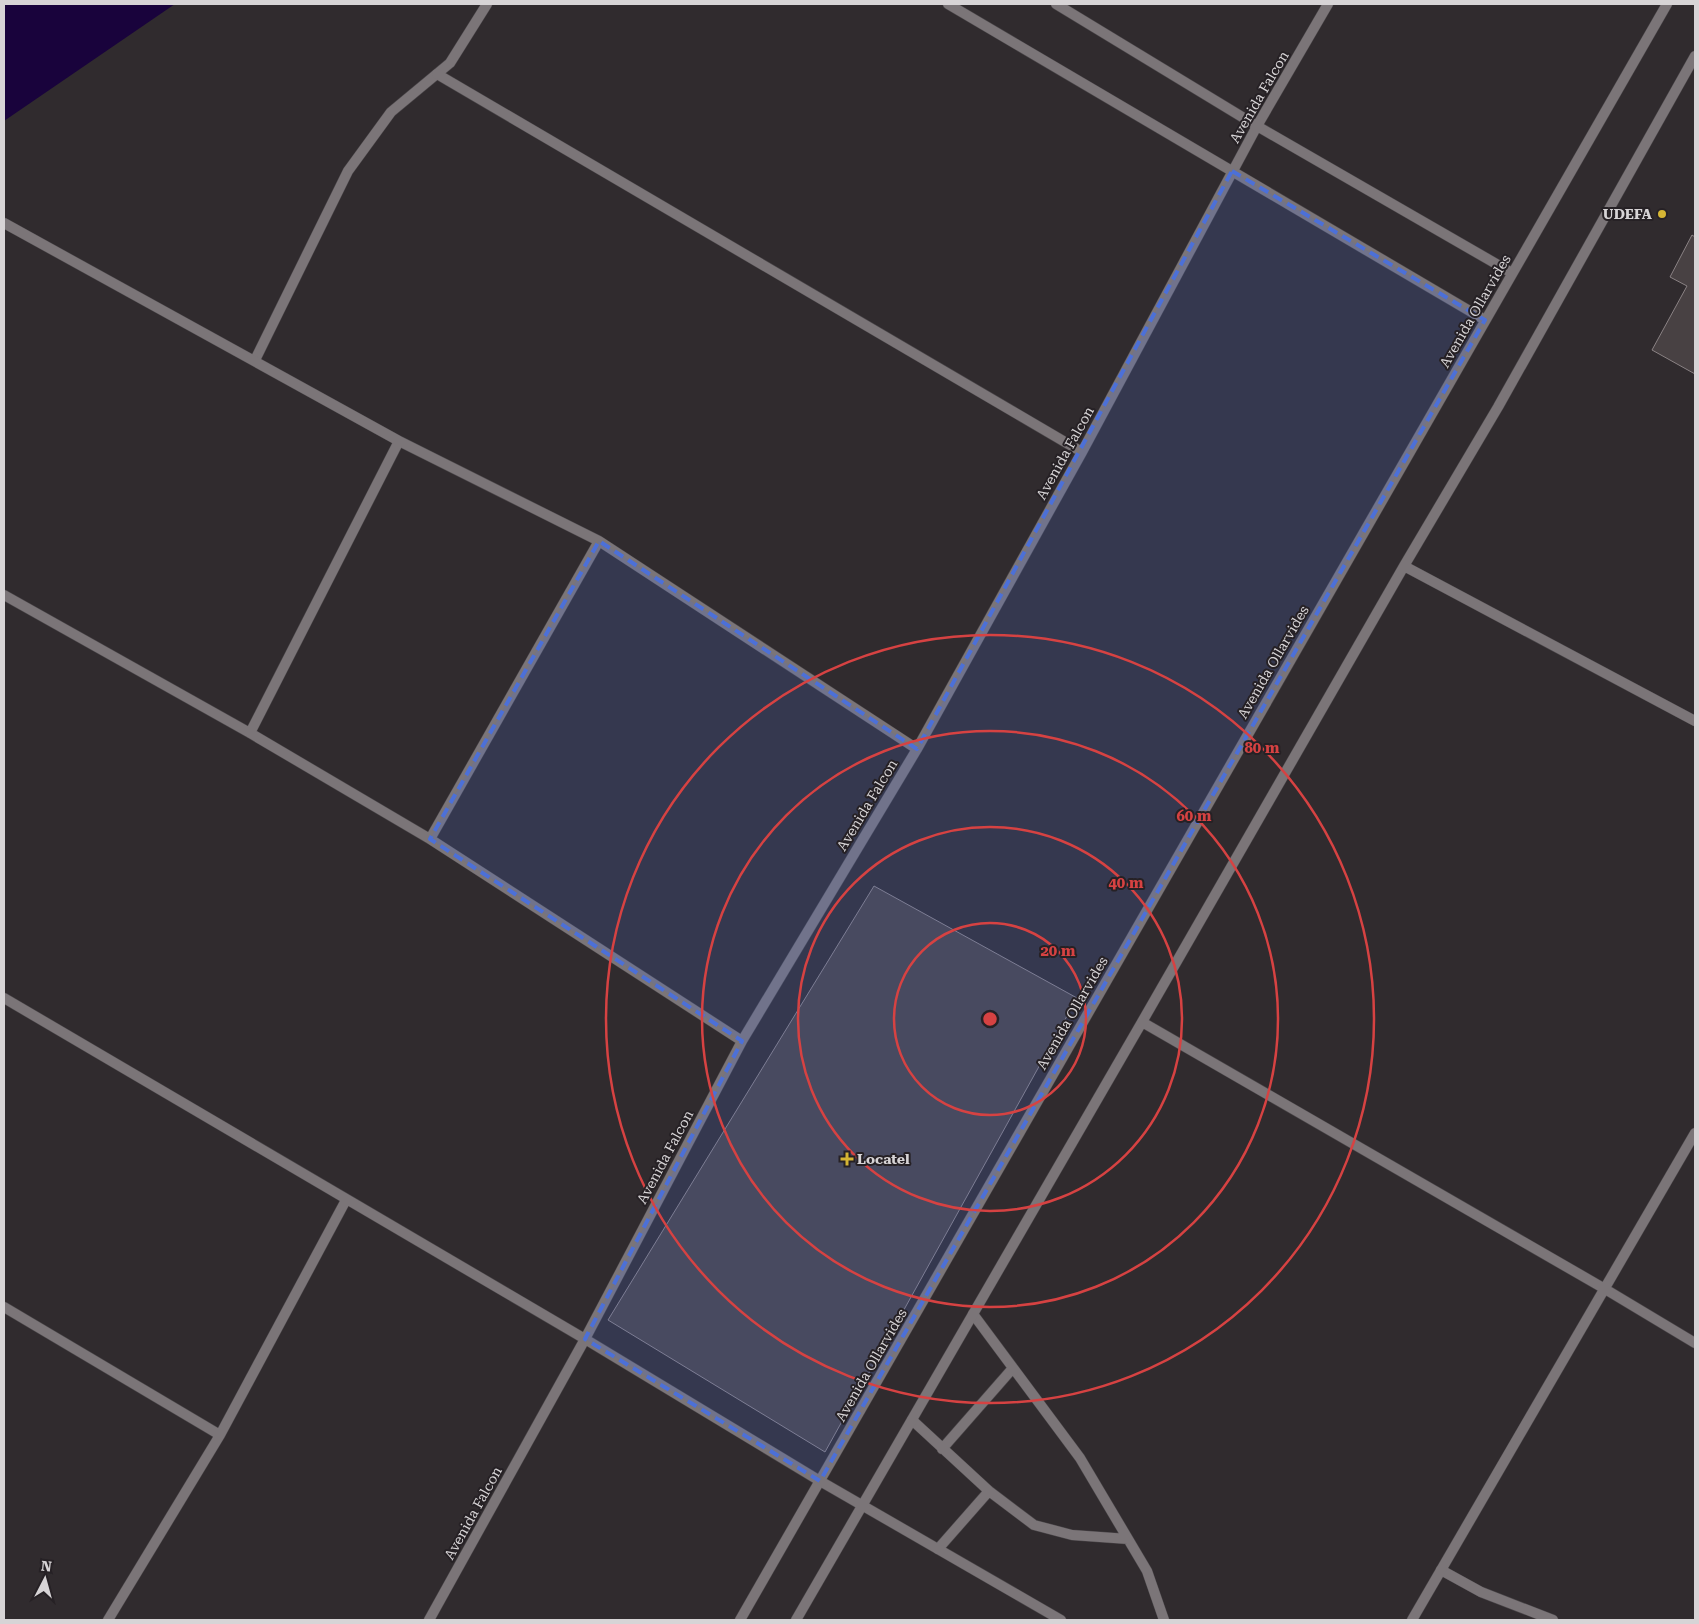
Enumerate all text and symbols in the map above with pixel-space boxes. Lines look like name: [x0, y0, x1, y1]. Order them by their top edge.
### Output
street label: Avenida Falcon: [1226, 48, 1292, 146]
place label: UDEFA: [1603, 206, 1652, 222]
marker: UDEFA: [1656, 208, 1668, 220]
street label: Avenida Ollarvides: [1436, 251, 1514, 370]
street label: Avenida Falcon: [1033, 404, 1097, 502]
street label: Avenida Ollarvides: [1234, 602, 1312, 721]
text: 80 m: [1244, 739, 1280, 757]
street label: Avenida Falcon: [833, 757, 901, 853]
text: 60 m: [1176, 807, 1212, 825]
text: 40 m: [1108, 874, 1144, 892]
text: 20 m: [1040, 942, 1076, 960]
street label: Avenida Ollarvides: [1033, 953, 1111, 1072]
centre of rings: [981, 1010, 999, 1028]
street label: Avenida Falcon: [634, 1108, 696, 1206]
place label: Locatel: [857, 1151, 910, 1167]
marker: Locatel: [841, 1153, 853, 1165]
street label: Avenida Ollarvides: [832, 1305, 910, 1424]
street label: Avenida Falcon: [441, 1464, 505, 1562]
north arrow: [20, 1554, 70, 1604]
text: N: [40, 1558, 53, 1575]

